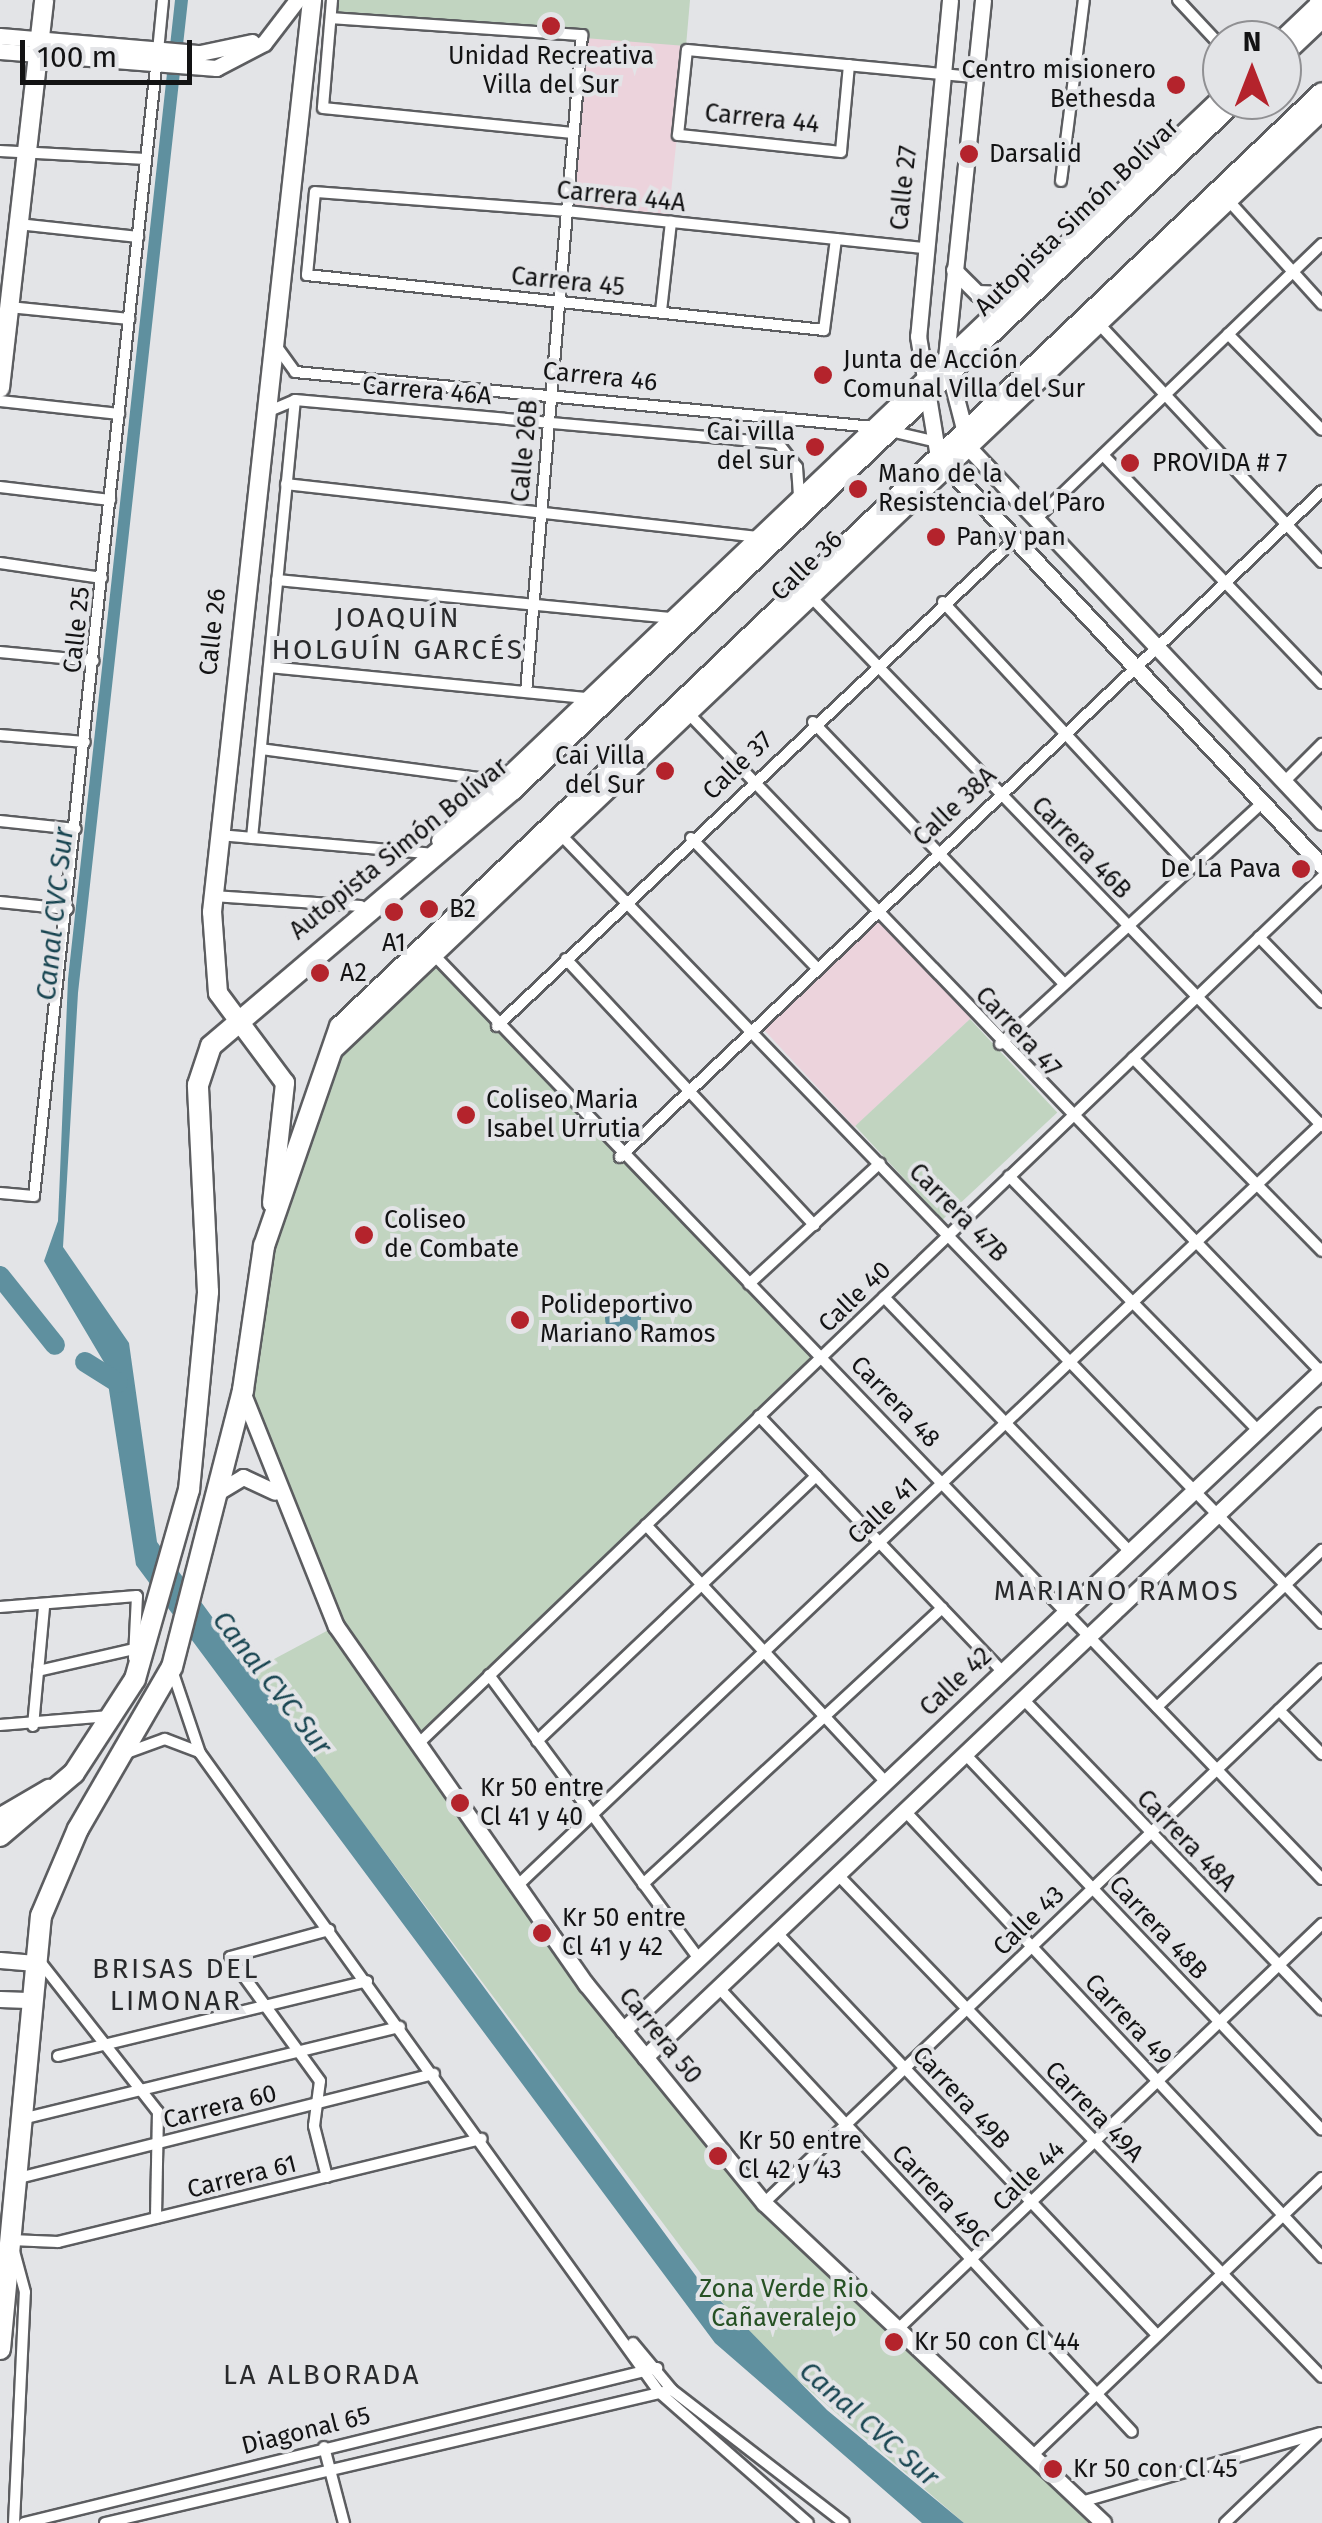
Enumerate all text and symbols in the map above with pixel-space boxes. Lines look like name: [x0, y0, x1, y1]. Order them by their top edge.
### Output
marker: Unidad Recreativa Villa del Sur: [540, 15, 562, 37]
scale bar: [25, 20, 198, 82]
north arrow: [1202, 20, 1302, 120]
text: N: [1243, 25, 1261, 58]
text: 100 m: [37, 39, 117, 75]
place label: Unidad Recreativa Villa del Sur: [448, 42, 654, 101]
place label: Centro misionero Bethesda: [962, 56, 1156, 115]
marker: Centro misionero Bethesda: [1165, 74, 1187, 96]
street label: Carrera 44: [703, 98, 821, 140]
street label: Autopista Simón Bolívar: [969, 112, 1185, 322]
place label: Darsalid: [989, 139, 1082, 169]
marker: Darsalid: [958, 143, 980, 165]
street label: Calle 27: [885, 144, 923, 232]
street label: Carrera 44A: [555, 175, 687, 219]
street label: Carrera 45: [510, 261, 626, 303]
place label: Junta de Acción Comunal Villa del Sur: [843, 346, 1085, 405]
street label: Carrera 46: [541, 356, 659, 398]
marker: Junta de Acción Comunal Villa del Sur: [812, 364, 834, 386]
street label: Carrera 46A: [361, 370, 493, 412]
street label: Calle 26B: [506, 399, 544, 503]
place label: Cai villa del sur: [707, 418, 795, 477]
marker: Cai villa del sur: [804, 436, 826, 458]
place label: PROVIDA # 7: [1152, 448, 1287, 478]
marker: PROVIDA # 7: [1117, 450, 1143, 476]
place label: Mano de la Resistencia del Paro: [878, 460, 1106, 519]
marker: Mano de la Resistencia del Paro: [847, 478, 869, 500]
place label: Pan y pan: [956, 522, 1066, 552]
street label: Calle 36: [765, 525, 849, 607]
marker: Pan y pan: [925, 526, 947, 548]
street label: Calle 25: [58, 585, 96, 675]
street label: Calle 26: [194, 587, 232, 677]
district label: JOAQUÍN HOLGUÍN GARCÉS: [271, 601, 525, 667]
street label: Calle 37: [697, 726, 779, 806]
place label: Cai Villa del Sur: [555, 742, 645, 801]
street label: Autopista Simón Bolívar: [284, 752, 514, 946]
marker: Cai Villa del Sur: [654, 760, 676, 782]
street label: Calle 38A: [907, 761, 1003, 853]
street label: Carrera 46B: [1025, 791, 1137, 905]
water label: Canal CVC Sur: [29, 826, 81, 1002]
place label: De La Pava: [1160, 854, 1281, 884]
marker: De La Pava: [1290, 858, 1312, 880]
place label: B2: [449, 894, 476, 924]
marker: B2: [418, 898, 440, 920]
marker: A1: [383, 901, 405, 923]
place label: A1: [382, 928, 406, 958]
place label: A2: [340, 958, 367, 988]
marker: A2: [309, 962, 331, 984]
street label: Carrera 47: [969, 981, 1067, 1083]
place label: Coliseo Maria Isabel Urrutia: [486, 1086, 641, 1145]
marker: Coliseo Maria Isabel Urrutia: [455, 1104, 477, 1126]
street label: Carrera 47B: [902, 1157, 1014, 1269]
place label: Coliseo de Combate: [384, 1206, 519, 1265]
marker: Coliseo de Combate: [353, 1224, 375, 1246]
street label: Calle 40: [813, 1255, 897, 1339]
place label: Polideportivo Mariano Ramos: [540, 1291, 715, 1350]
marker: Polideportivo Mariano Ramos: [509, 1309, 531, 1331]
street label: Carrera 48: [844, 1350, 946, 1454]
street label: Calle 41: [842, 1471, 924, 1551]
district label: MARIANO RAMOS: [994, 1574, 1240, 1608]
water label: Canal CVC Sur: [205, 1604, 339, 1762]
street label: Calle 42: [914, 1641, 998, 1723]
place label: Kr 50 entre Cl 41 y 40: [480, 1774, 604, 1833]
street label: Carrera 48A: [1130, 1784, 1242, 1898]
marker: Kr 50 entre Cl 41 y 40: [449, 1792, 471, 1814]
street label: Carrera 48B: [1102, 1870, 1214, 1986]
street label: Calle 43: [987, 1880, 1071, 1962]
place label: Kr 50 entre Cl 41 y 42: [562, 1904, 686, 1963]
marker: Kr 50 entre Cl 41 y 42: [531, 1922, 553, 1944]
district label: BRISAS DEL LIMONAR: [92, 1952, 260, 2018]
street label: Carrera 49: [1078, 1968, 1178, 2072]
street label: Carrera 50: [612, 1982, 708, 2090]
street label: Carrera 49B: [906, 2040, 1016, 2156]
street label: Carrera 49A: [1039, 2055, 1149, 2169]
street label: Carrera 60: [160, 2078, 280, 2136]
place label: Kr 50 entre Cl 42 y 43: [738, 2127, 862, 2186]
street label: Calle 44: [987, 2134, 1071, 2218]
street label: Carrera 49C: [885, 2139, 995, 2253]
marker: Kr 50 entre Cl 42 y 43: [707, 2145, 729, 2167]
street label: Carrera 61: [184, 2149, 300, 2205]
park label: Zona Verde Rio Cañaveralejo: [699, 2275, 869, 2334]
place label: Kr 50 con Cl 44: [914, 2327, 1080, 2357]
marker: Kr 50 con Cl 44: [883, 2331, 905, 2353]
water label: Canal CVC Sur: [792, 2354, 946, 2494]
district label: LA ALBORADA: [223, 2358, 421, 2392]
street label: Diagonal 65: [239, 2401, 373, 2461]
place label: Kr 50 con Cl 45: [1073, 2454, 1238, 2484]
marker: Kr 50 con Cl 45: [1042, 2458, 1064, 2480]

